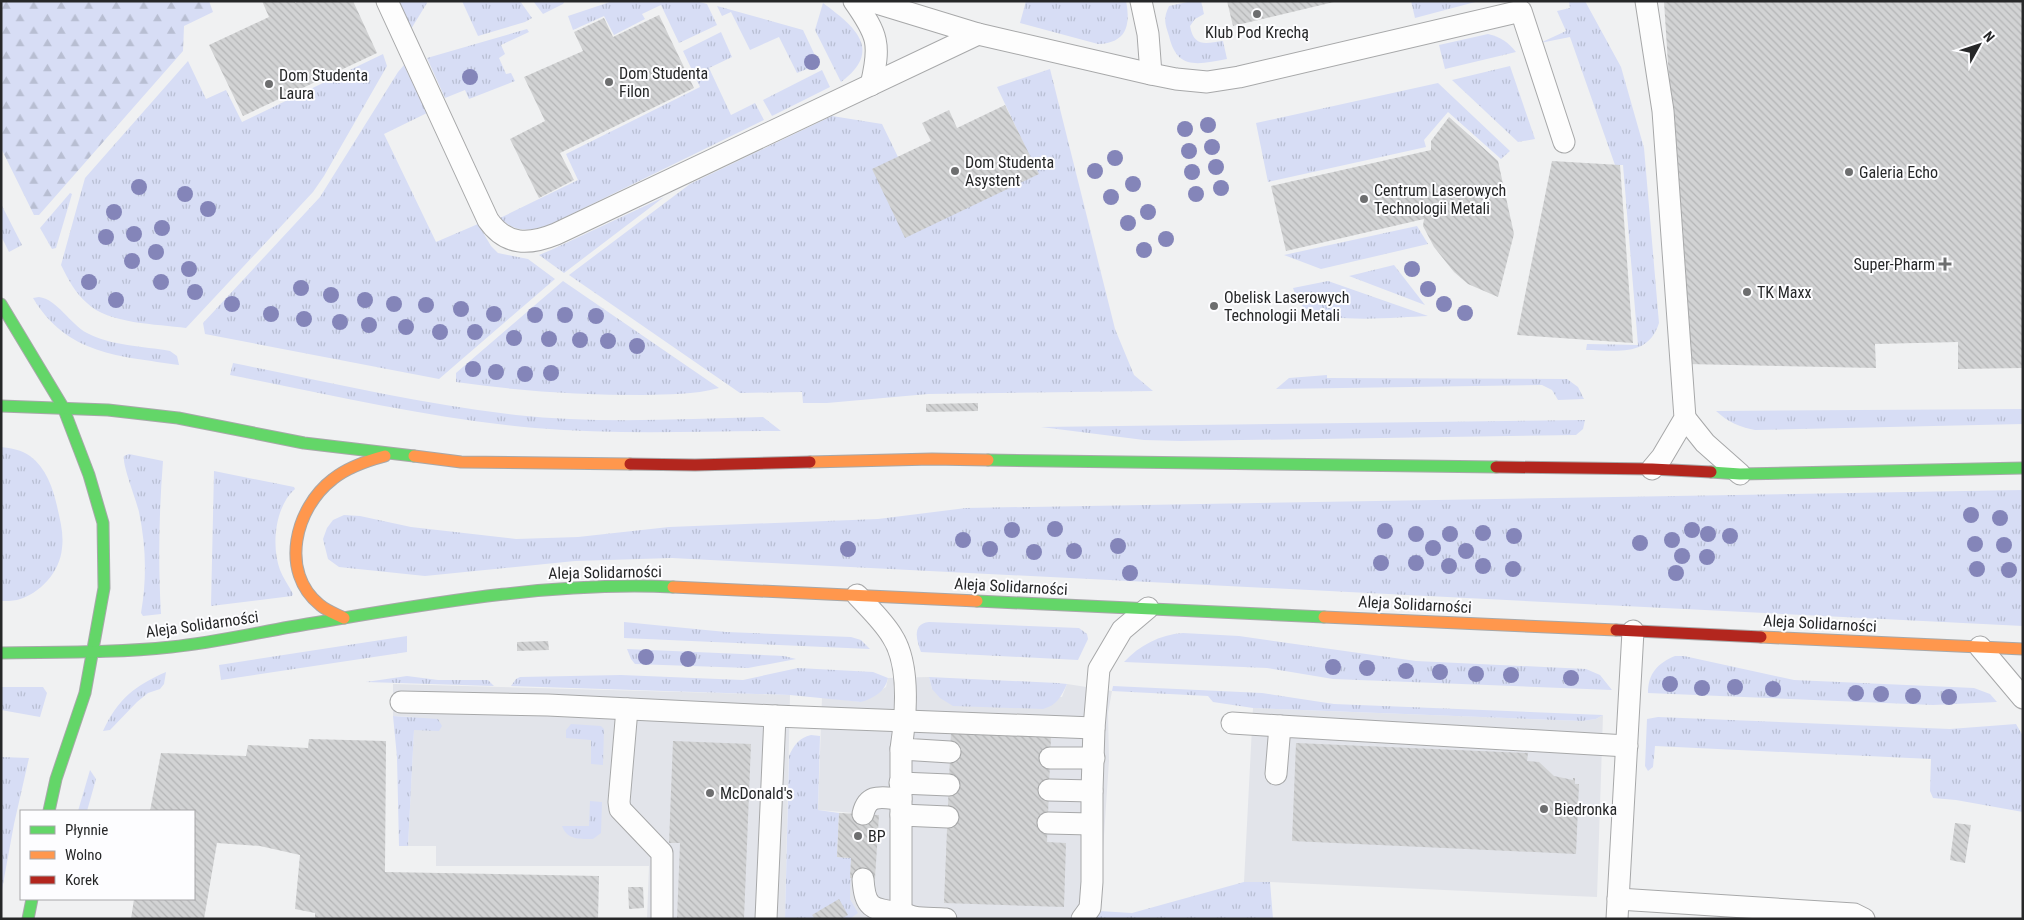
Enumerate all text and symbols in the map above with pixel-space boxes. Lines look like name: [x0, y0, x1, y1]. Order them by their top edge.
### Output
marker: Klub Pod Krechą: [1251, 8, 1263, 20]
north arrow: [1954, 20, 2004, 70]
place label: Klub Pod Krechą: [1205, 23, 1309, 42]
text: N: [1980, 28, 1998, 45]
place label: Dom Studenta Filon: [619, 64, 708, 101]
place label: Dom Studenta Laura: [279, 66, 368, 103]
marker: Dom Studenta Filon: [603, 76, 615, 88]
marker: Dom Studenta Laura: [263, 78, 275, 90]
place label: Dom Studenta Asystent: [965, 153, 1054, 190]
place label: Galeria Echo: [1859, 163, 1938, 182]
marker: Dom Studenta Asystent: [949, 165, 961, 177]
marker: Galeria Echo: [1843, 166, 1855, 178]
place label: Centrum Laserowych Technologii Metali: [1374, 181, 1506, 218]
marker: Centrum Laserowych Technologii Metali: [1358, 193, 1370, 205]
place label: Super-Pharm: [1854, 255, 1935, 274]
marker: Super-Pharm: [1939, 258, 1951, 270]
place label: TK Maxx: [1757, 283, 1812, 302]
marker: TK Maxx: [1741, 286, 1753, 298]
place label: Obelisk Laserowych Technologii Metali: [1224, 288, 1349, 325]
marker: Obelisk Laserowych Technologii Metali: [1208, 300, 1220, 312]
street label: Aleja Solidarności: [548, 562, 662, 583]
street label: Aleja Solidarności: [954, 574, 1068, 599]
street label: Aleja Solidarności: [1358, 592, 1472, 617]
street label: Aleja Solidarności: [144, 607, 260, 642]
street label: Aleja Solidarności: [1763, 611, 1877, 636]
place label: McDonald's: [720, 784, 793, 803]
marker: McDonald's: [704, 787, 716, 799]
place label: Biedronka: [1554, 800, 1617, 819]
marker: Biedronka: [1538, 803, 1550, 815]
legend: [20, 810, 195, 900]
text: Płynnie: [65, 821, 108, 839]
place label: BP: [868, 827, 886, 846]
marker: BP: [852, 830, 864, 842]
text: Wolno: [65, 846, 102, 864]
text: Korek: [65, 871, 99, 889]

